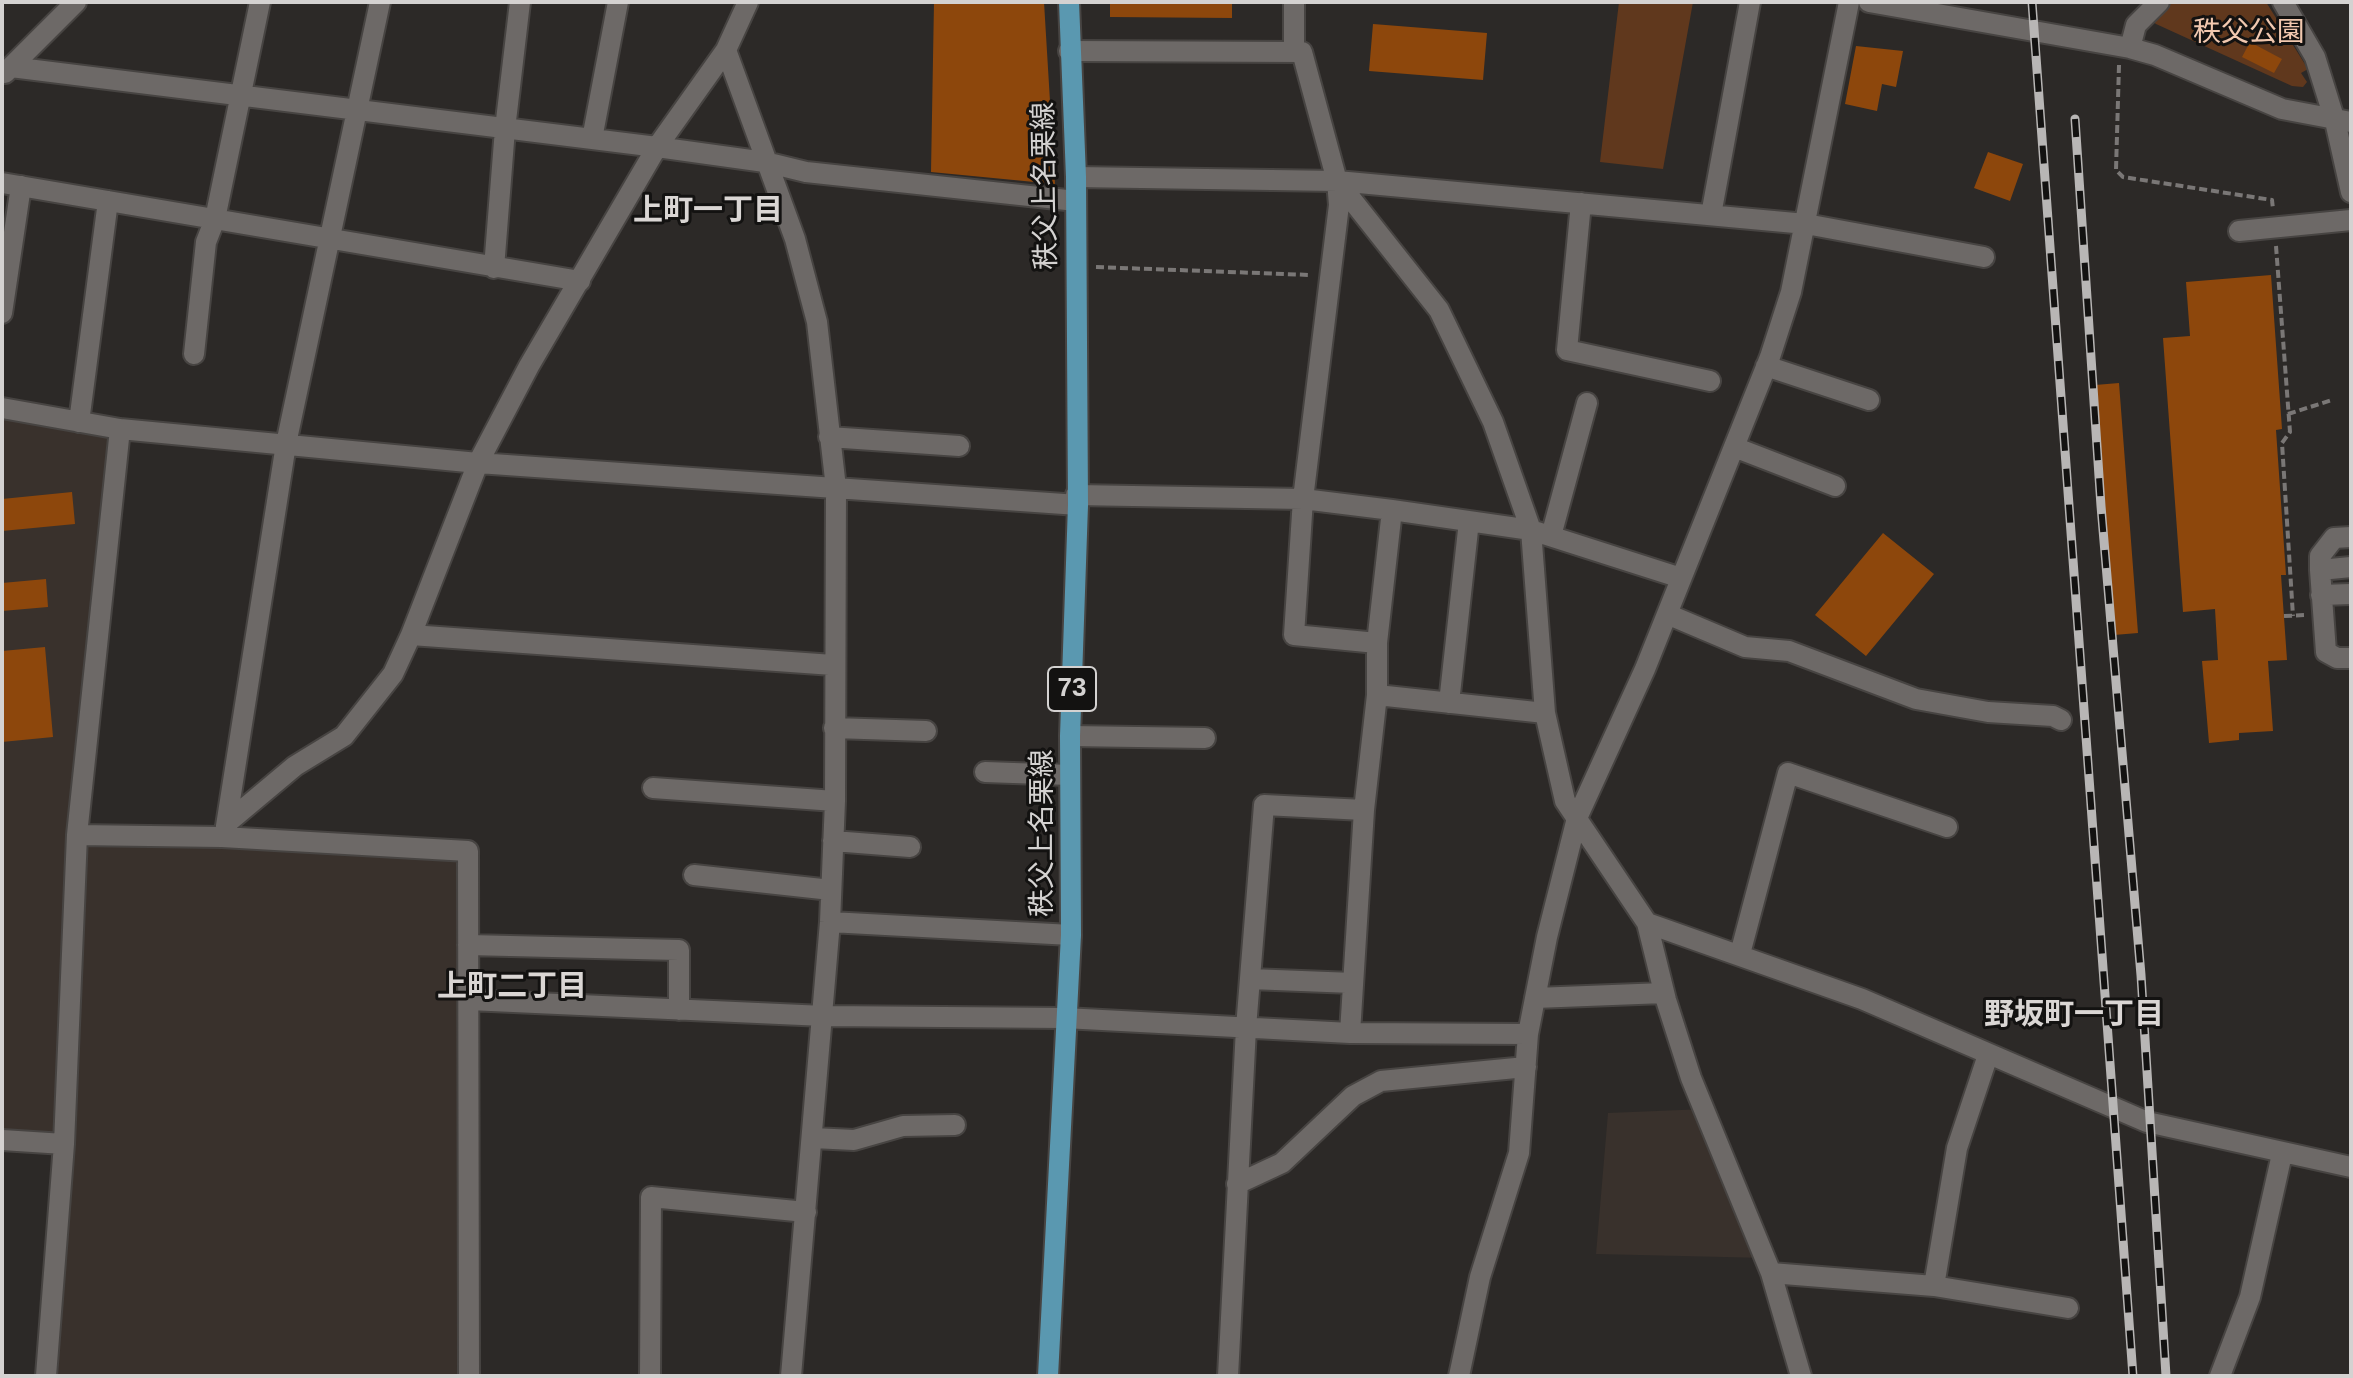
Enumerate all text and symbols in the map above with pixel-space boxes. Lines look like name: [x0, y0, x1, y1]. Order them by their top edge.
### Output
park label: 秩父公園: [2193, 16, 2305, 50]
street label: 秩父上名栗線: [1028, 102, 1064, 270]
district label: 上町一丁目: [633, 194, 783, 230]
road number: 73: [1048, 667, 1096, 711]
street label: 秩父上名栗線: [1026, 749, 1060, 917]
district label: 上町二丁目: [437, 970, 587, 1006]
district label: 野坂町一丁目: [1984, 998, 2164, 1034]

